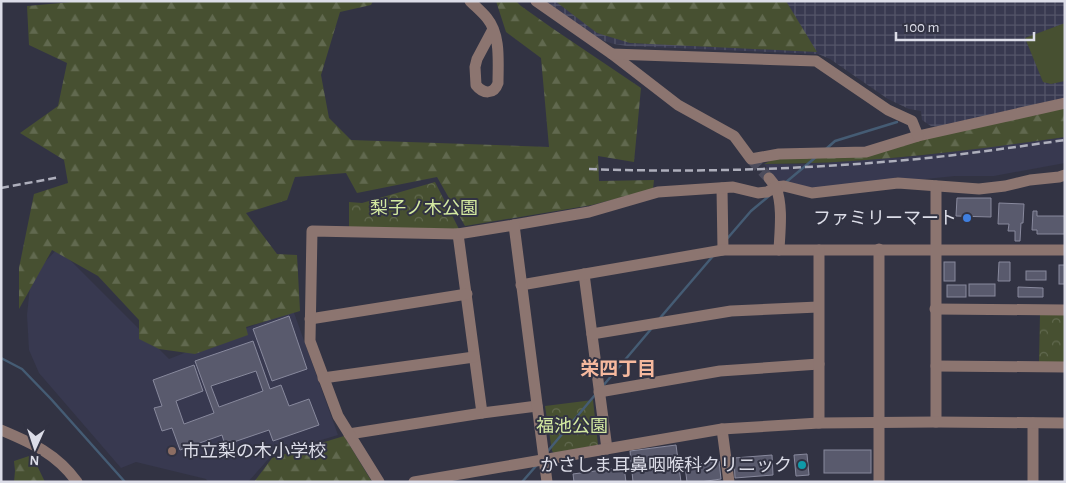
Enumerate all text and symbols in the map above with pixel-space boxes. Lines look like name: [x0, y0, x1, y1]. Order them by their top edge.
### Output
scale bar: [896, 10, 1034, 42]
text: 100 m: [904, 20, 939, 35]
park label: 梨子ノ木公園: [370, 199, 478, 218]
place label: ファミリーマート: [813, 210, 957, 228]
marker: ファミリーマート: [961, 212, 973, 224]
district label: 栄四丁目: [580, 359, 656, 379]
park label: 福池公園: [536, 417, 608, 436]
north arrow: [10, 423, 60, 473]
place label: 市立梨の木小学校: [182, 441, 326, 461]
marker: 市立梨の木小学校: [166, 445, 178, 457]
text: N: [29, 453, 40, 467]
place label: かさしま耳鼻咽喉科クリニック: [540, 455, 792, 475]
marker: かさしま耳鼻咽喉科クリニック: [796, 459, 808, 471]

